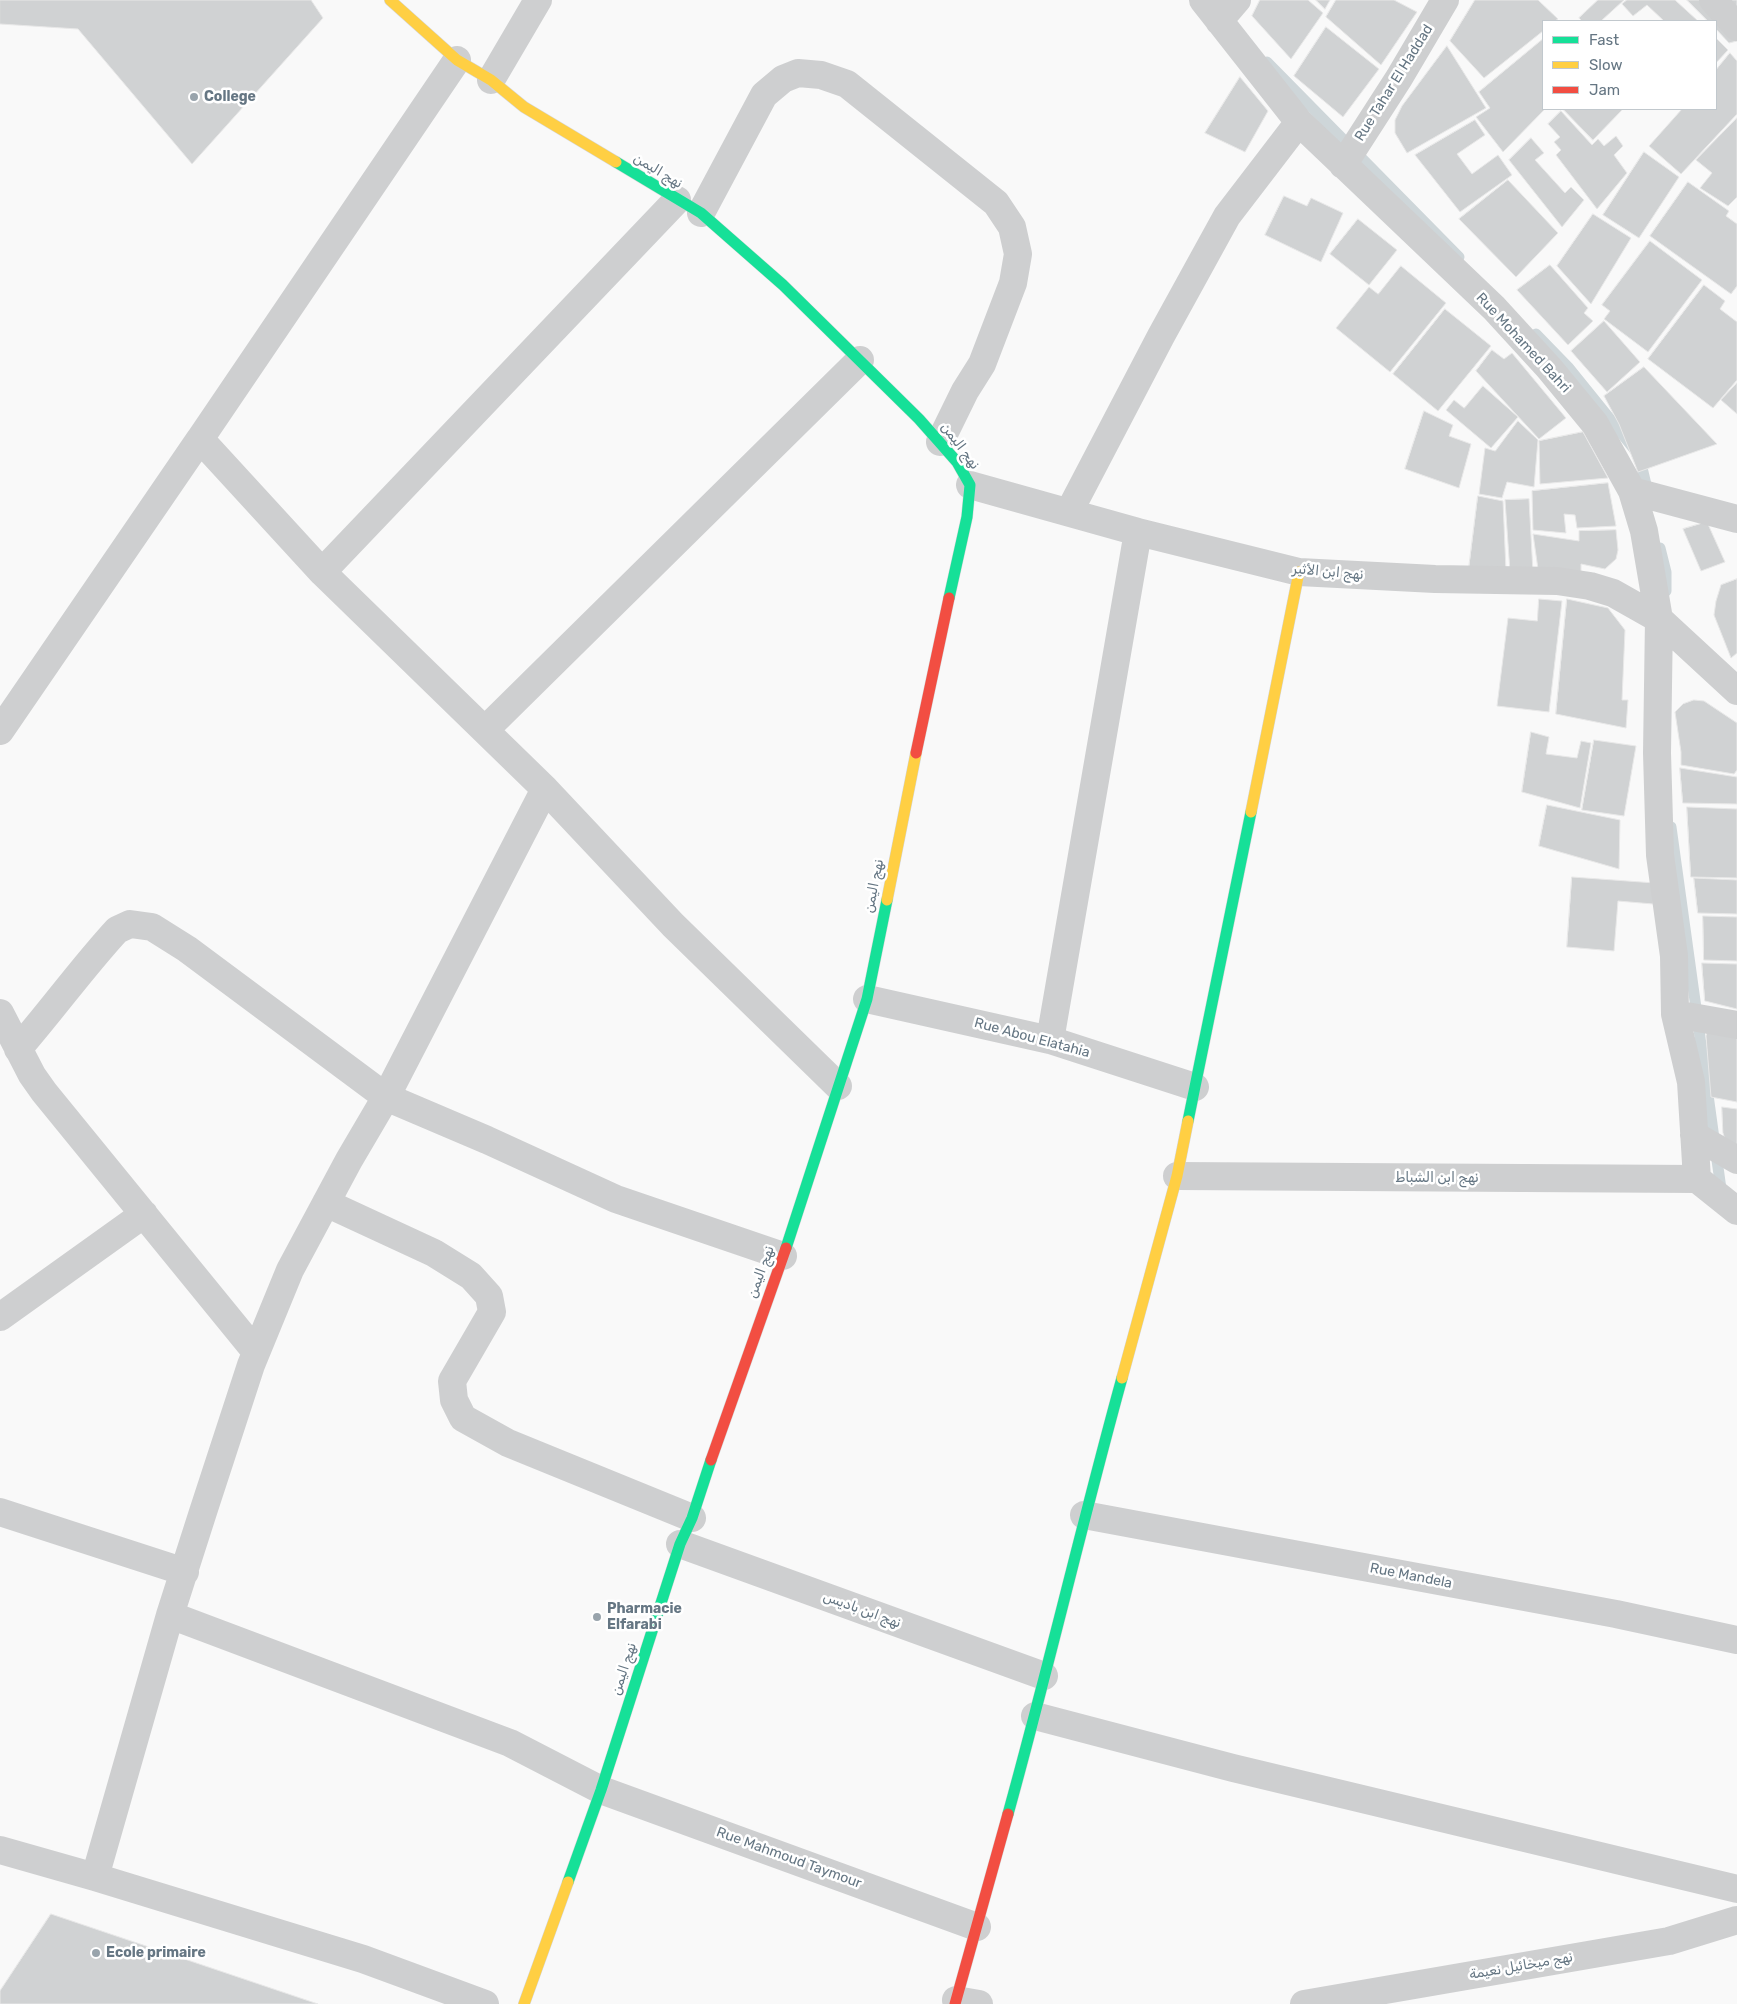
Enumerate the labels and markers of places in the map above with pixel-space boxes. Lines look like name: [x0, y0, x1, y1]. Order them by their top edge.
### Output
place label: College: [204, 89, 256, 105]
marker: College: [188, 91, 200, 103]
place label: Pharmacie Elfarabi: [607, 1601, 682, 1634]
marker: Pharmacie Elfarabi: [591, 1611, 603, 1623]
place label: Ecole primaire: [106, 1945, 206, 1961]
marker: Ecole primaire: [90, 1947, 102, 1959]

